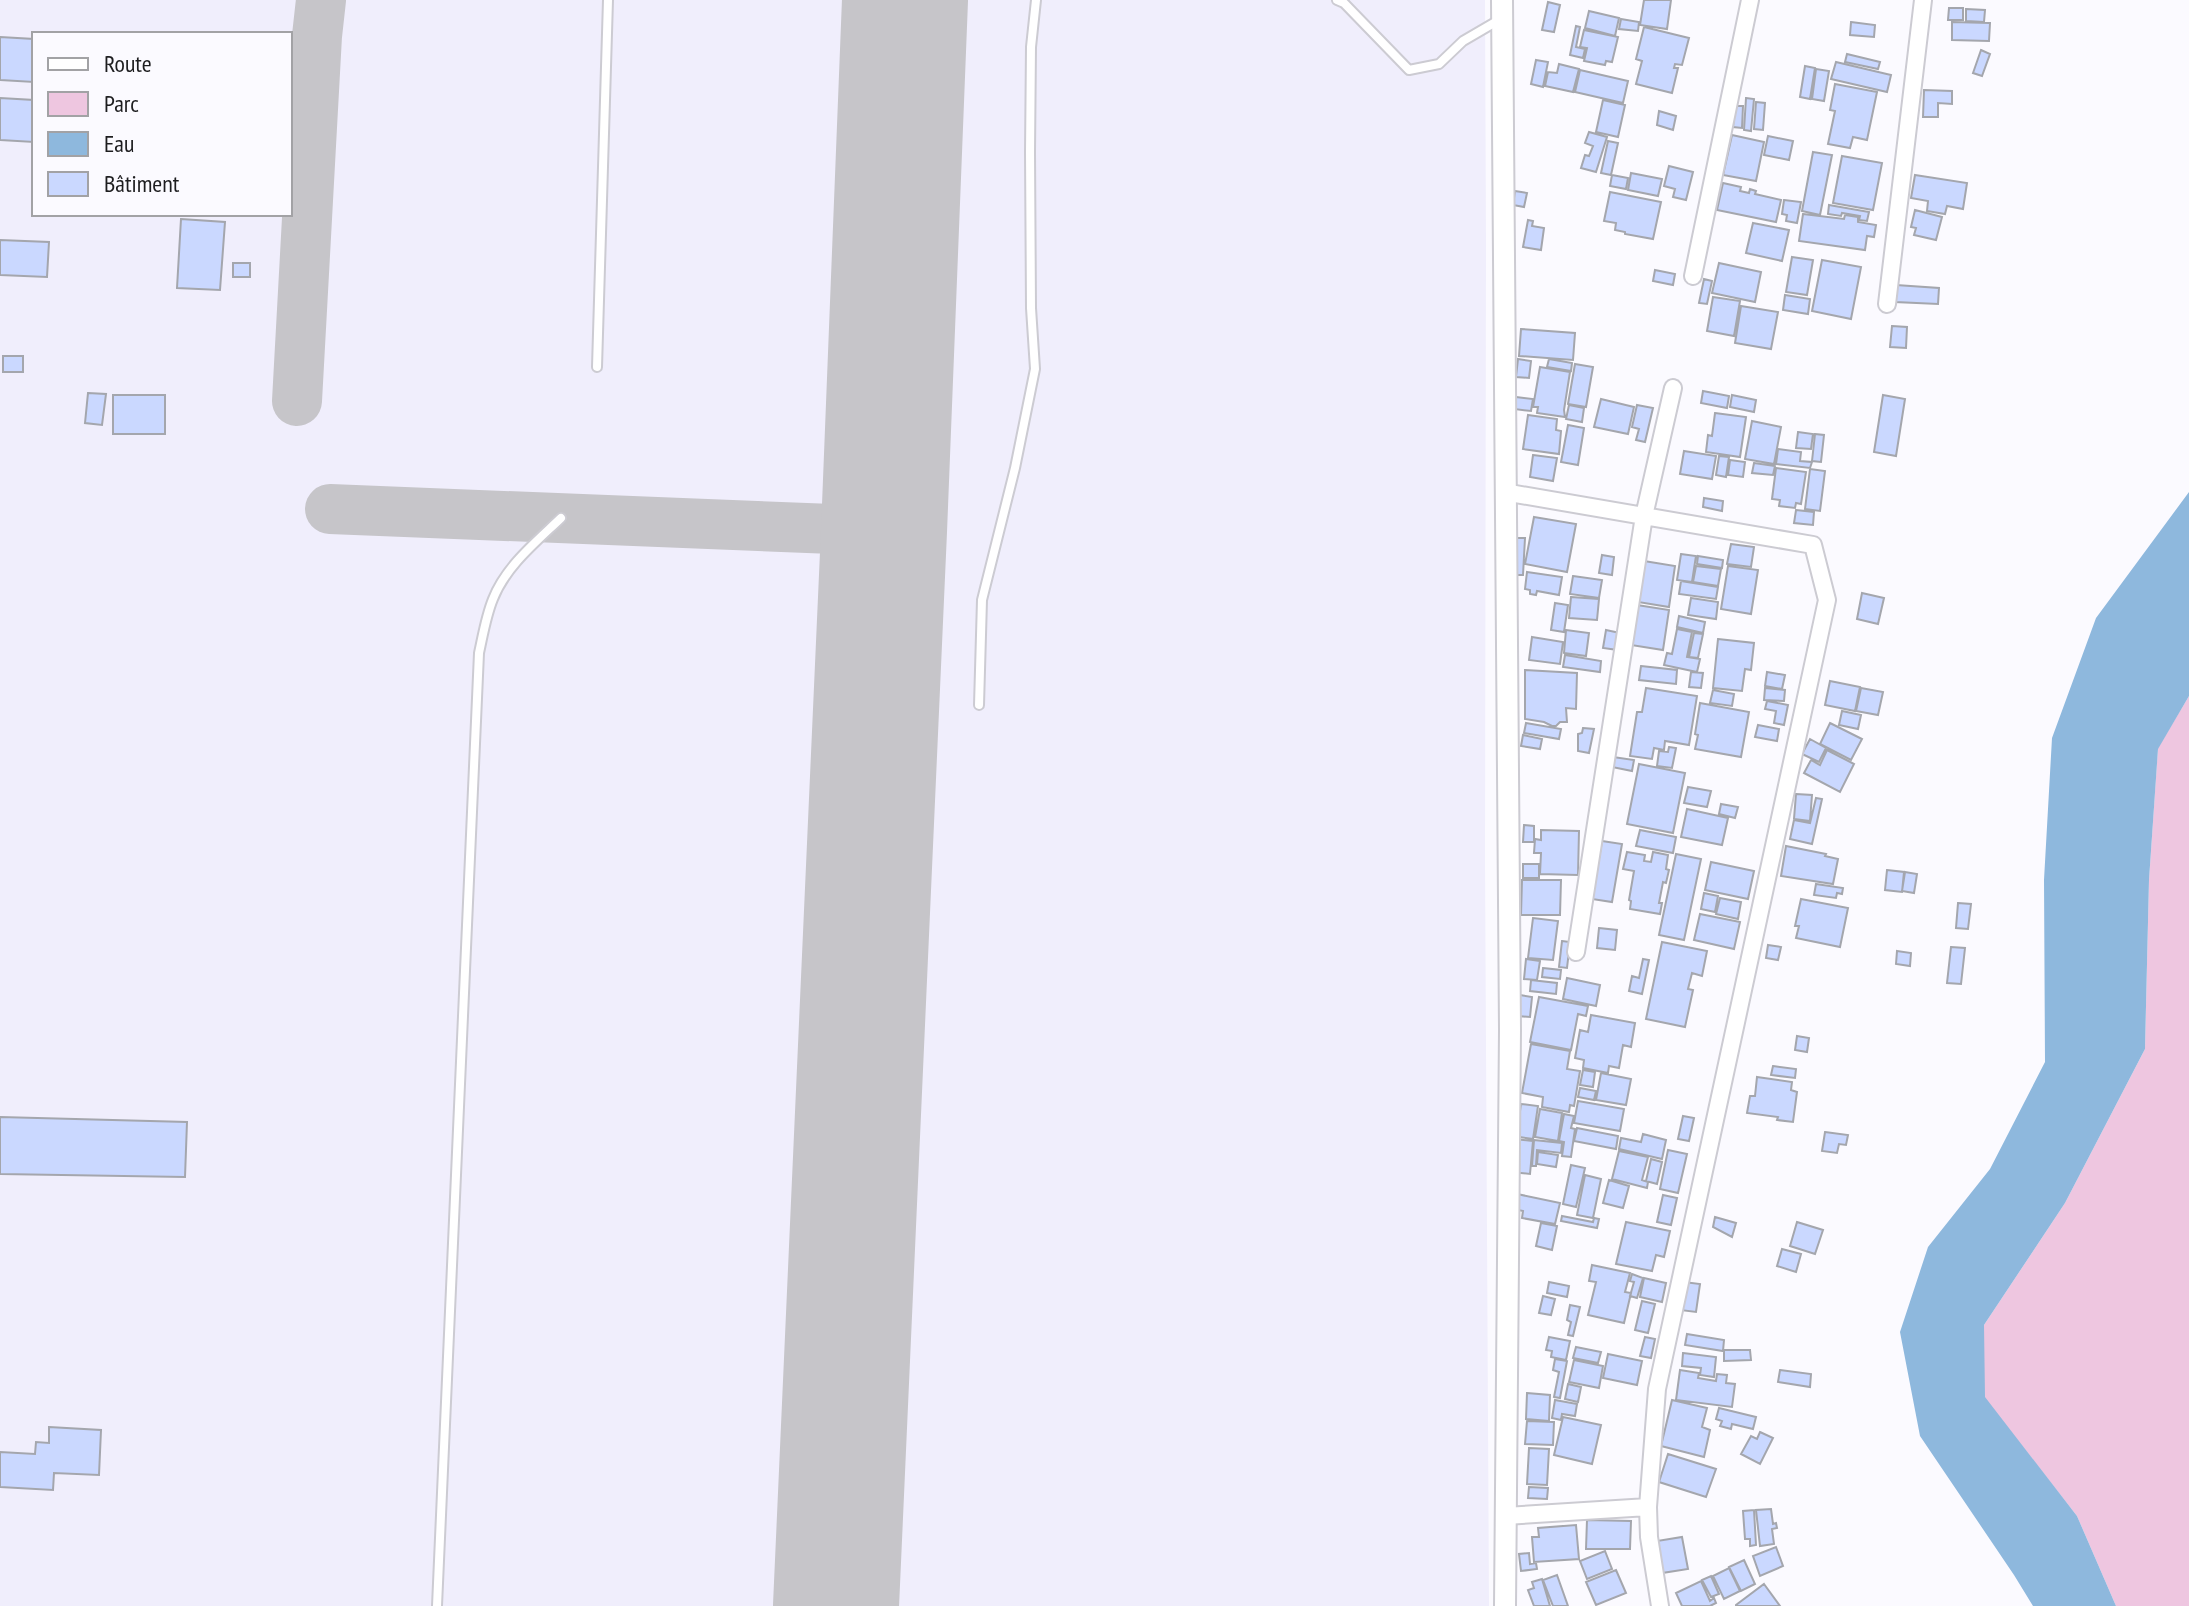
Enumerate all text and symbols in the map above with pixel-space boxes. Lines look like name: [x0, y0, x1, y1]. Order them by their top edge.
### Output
legend: [32, 32, 292, 216]
text: Route: [104, 48, 152, 79]
text: Parc: [104, 88, 139, 119]
text: Eau: [104, 128, 134, 159]
text: Bâtiment: [104, 168, 180, 199]

